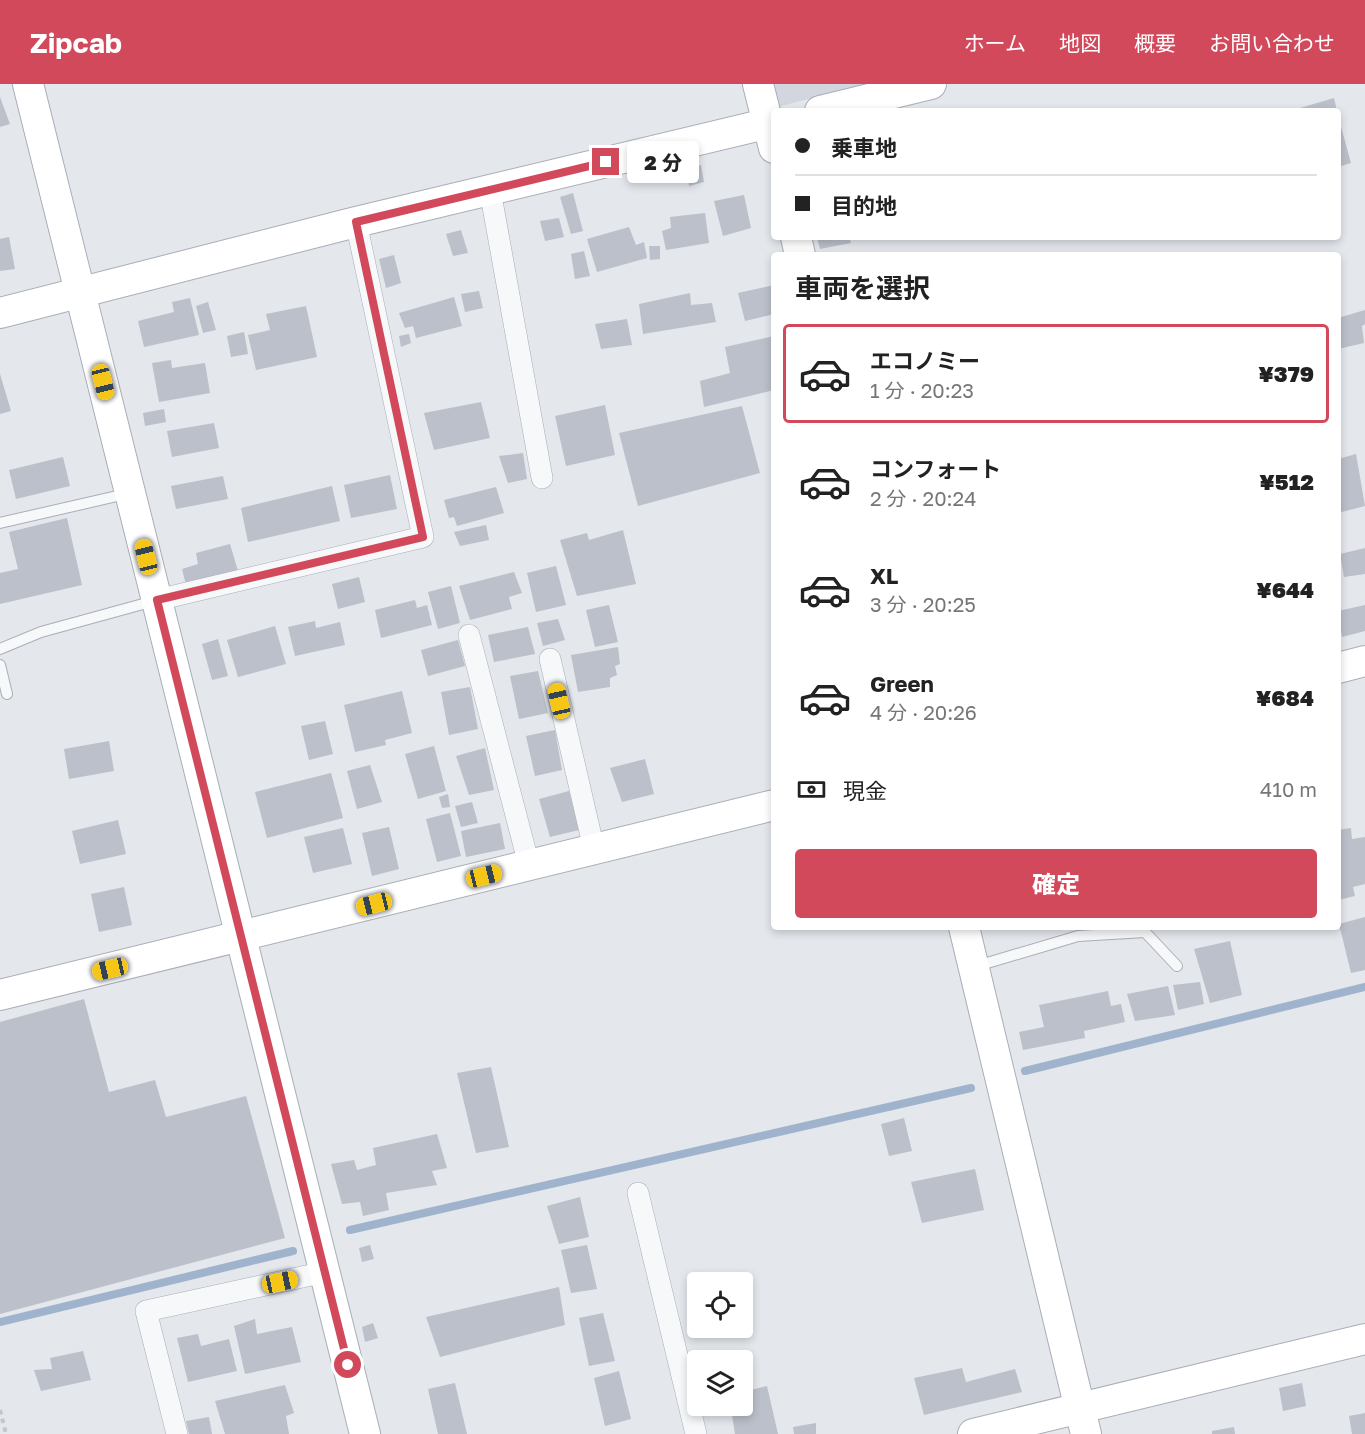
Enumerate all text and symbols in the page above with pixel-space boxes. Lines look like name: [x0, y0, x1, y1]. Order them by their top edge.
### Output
text: Zipcab: [30, 26, 122, 59]
text: ホーム: [964, 30, 1026, 56]
text: 地図: [1059, 30, 1101, 56]
text: 概要: [1134, 30, 1176, 56]
text: お問い合わせ: [1209, 30, 1335, 56]
text: 乗車地: [831, 134, 897, 161]
callout: 2 分: [627, 141, 699, 183]
route end: [592, 148, 619, 175]
text: 2 分: [644, 150, 682, 174]
text: 目的地: [831, 192, 897, 219]
text: 車両を選択: [795, 272, 930, 304]
icon: car: [798, 347, 852, 401]
text: エコノミー: [870, 347, 980, 374]
text: ¥379: [1258, 360, 1314, 387]
car: [90, 362, 116, 402]
text: 1 分 · 20:23: [870, 378, 974, 402]
icon: car: [798, 455, 852, 509]
text: コンフォート: [870, 455, 1001, 482]
text: ¥512: [1259, 468, 1314, 495]
text: 2 分 · 20:24: [870, 486, 976, 510]
car: [133, 537, 159, 577]
text: XL: [870, 562, 898, 589]
icon: car: [798, 563, 852, 617]
text: ¥644: [1256, 576, 1314, 603]
text: 3 分 · 20:25: [870, 592, 976, 616]
text: Green: [870, 670, 934, 697]
icon: car: [798, 671, 852, 725]
car: [546, 681, 572, 721]
text: ¥684: [1256, 684, 1314, 711]
text: 4 分 · 20:26: [870, 700, 977, 724]
icon: cash: [795, 773, 828, 806]
text: 現金: [843, 777, 887, 804]
text: 410 m: [1260, 777, 1317, 801]
button: 確定: [795, 849, 1317, 918]
car: [464, 863, 504, 889]
car: [354, 891, 394, 917]
car: [90, 956, 130, 982]
car: [261, 1269, 299, 1295]
map controls: [687, 1272, 753, 1416]
button: locate: [687, 1272, 753, 1338]
button: layers: [687, 1350, 753, 1416]
route start: [334, 1351, 361, 1378]

